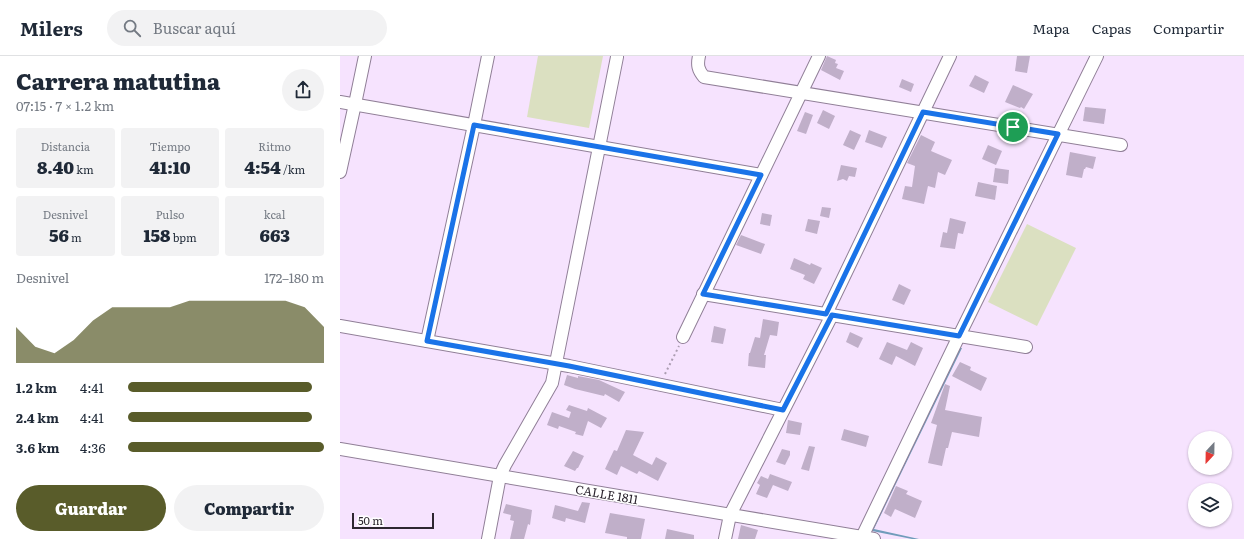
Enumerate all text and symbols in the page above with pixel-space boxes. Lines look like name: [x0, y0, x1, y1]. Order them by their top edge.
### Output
search box: [107, 10, 387, 46]
text: Milers: [20, 14, 83, 42]
text: Buscar aquí: [153, 16, 236, 39]
icon: search: [121, 17, 143, 39]
text: Mapa: [1032, 18, 1070, 38]
text: Capas: [1092, 18, 1131, 38]
text: Compartir: [1153, 18, 1224, 38]
text: Carrera matutina: [16, 64, 220, 97]
button: share: [282, 69, 324, 111]
text: 07:15 · 7 × 1.2 km: [16, 96, 114, 115]
pin: [996, 110, 1030, 144]
icon: arrive: [1002, 116, 1024, 138]
text: Distancia: [41, 138, 90, 154]
text: Tiempo: [149, 138, 191, 154]
text: Ritmo: [258, 138, 291, 154]
text: 8.40: [37, 154, 74, 179]
text: 41:10: [149, 154, 191, 179]
text: 4:54: [244, 154, 281, 179]
text: km: [74, 161, 94, 177]
text: /km: [281, 161, 305, 177]
text: Desnivel: [43, 206, 88, 222]
text: Pulso: [156, 206, 184, 222]
text: kcal: [264, 206, 286, 222]
text: 56: [49, 222, 69, 247]
text: 158: [143, 222, 170, 247]
text: 663: [260, 222, 290, 247]
text: m: [69, 229, 82, 245]
text: bpm: [170, 229, 197, 245]
text: Desnivel: [16, 268, 69, 287]
text: 172–180 m: [264, 268, 324, 287]
text: 1.2 km: [16, 378, 57, 397]
text: 4:41: [80, 378, 104, 397]
text: 2.4 km: [16, 408, 59, 427]
text: 4:41: [80, 408, 104, 427]
north arrow: [1188, 431, 1232, 475]
map controls: [1188, 431, 1232, 527]
text: 3.6 km: [16, 438, 59, 457]
text: 4:36: [80, 438, 105, 457]
street label: CALLE 1811: [574, 480, 640, 508]
button: layers: [1188, 483, 1232, 527]
button: Guardar: [16, 485, 166, 531]
button: Compartir: [174, 485, 324, 531]
scale bar: [352, 511, 434, 530]
text: 50 m: [358, 512, 383, 528]

